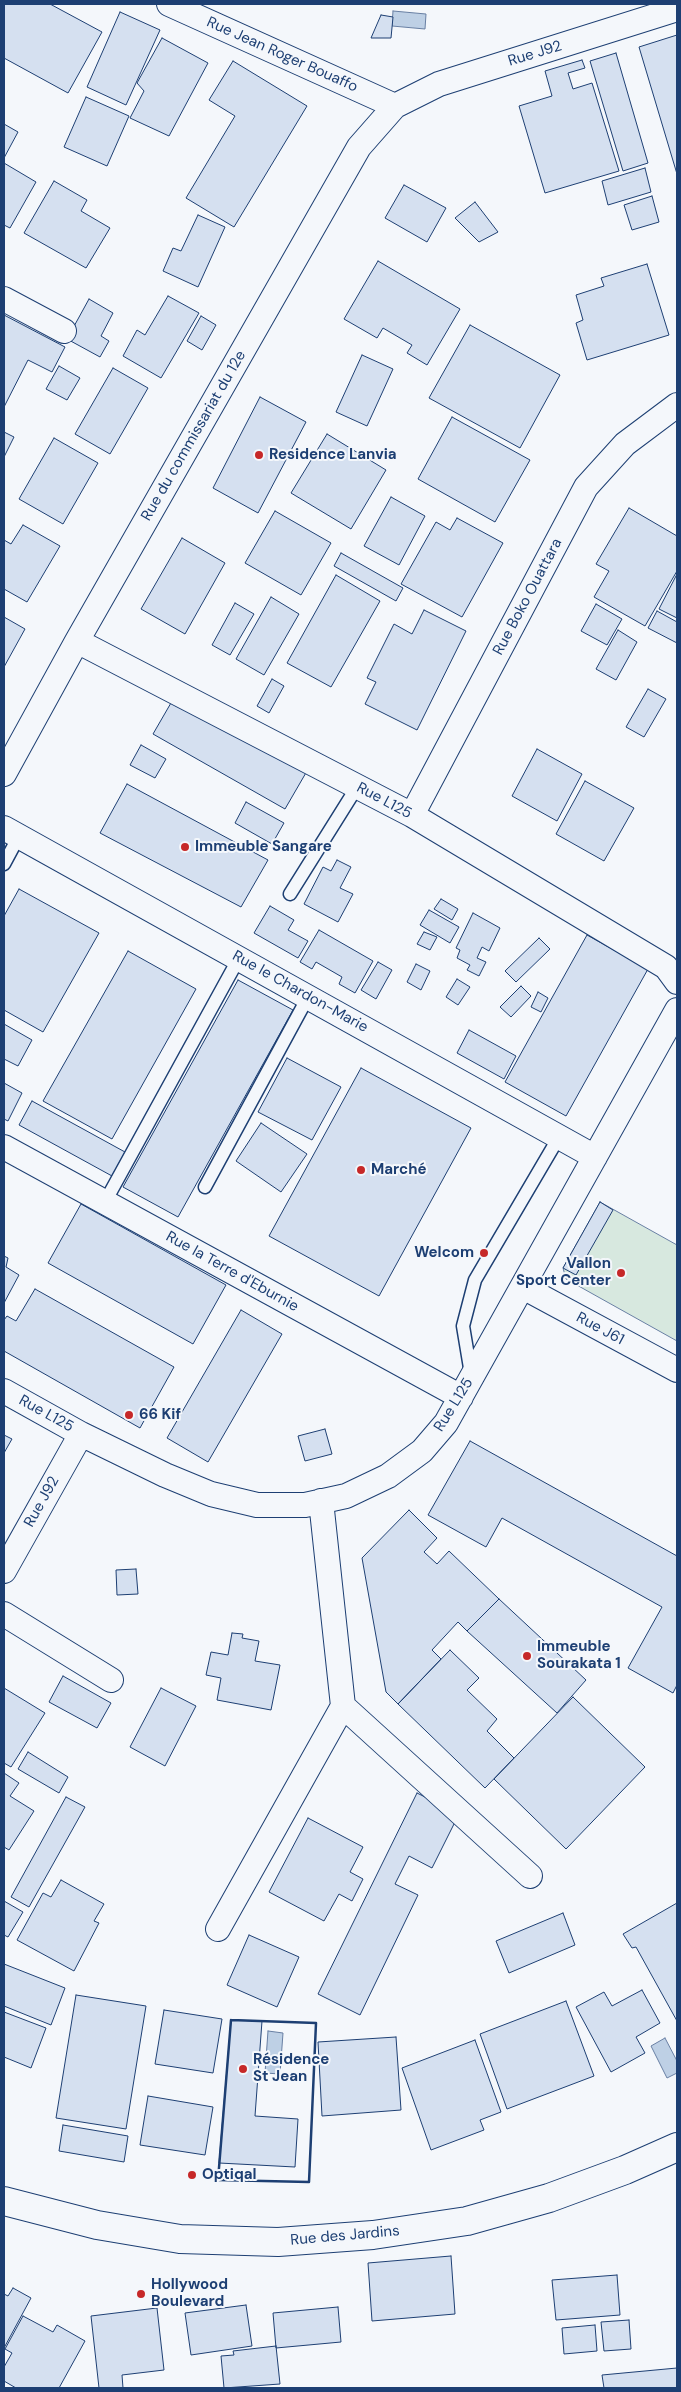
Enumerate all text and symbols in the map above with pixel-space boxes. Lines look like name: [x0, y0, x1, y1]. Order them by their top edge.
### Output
street label: Rue Jean Roger Bouaffo: [204, 14, 360, 96]
street label: Rue J92: [506, 37, 564, 71]
street label: Rue du commissariat du 12e: [138, 348, 250, 524]
place label: Residence Lanvia: [269, 446, 397, 464]
marker: Residence Lanvia: [253, 449, 265, 461]
street label: Rue Boko Ouattara: [490, 536, 566, 658]
street label: Rue L125: [353, 779, 415, 823]
place label: Immeuble Sangare: [195, 838, 332, 856]
marker: Immeuble Sangare: [179, 841, 191, 853]
street label: Rue le Chardon-Marie: [229, 947, 371, 1037]
place label: Marché: [371, 1161, 427, 1179]
marker: Marché: [355, 1164, 367, 1176]
street label: Rue la Terre d'Eburnie: [162, 1228, 302, 1316]
place label: Welcom: [414, 1244, 474, 1262]
marker: Welcom: [478, 1247, 490, 1259]
place label: Vallon Sport Center: [516, 1255, 611, 1290]
marker: Vallon Sport Center: [615, 1267, 627, 1279]
street label: Rue J61: [573, 1309, 627, 1349]
street label: Rue L125: [430, 1375, 478, 1435]
street label: Rue L125: [15, 1392, 77, 1436]
place label: 66 Kif: [139, 1406, 181, 1424]
marker: 66 Kif: [123, 1409, 135, 1421]
street label: Rue J92: [21, 1473, 63, 1531]
place label: Immeuble Sourakata 1: [537, 1638, 621, 1673]
marker: Immeuble Sourakata 1: [521, 1650, 533, 1662]
place label: Résidence St Jean: [253, 2051, 329, 2086]
marker: Résidence St Jean: [237, 2063, 249, 2075]
place label: Optiqal: [202, 2166, 257, 2184]
marker: Optiqal: [186, 2169, 198, 2181]
street label: Rue des Jardins: [290, 2222, 400, 2250]
place label: Hollywood Boulevard: [151, 2276, 228, 2311]
marker: Hollywood Boulevard: [135, 2288, 147, 2300]

